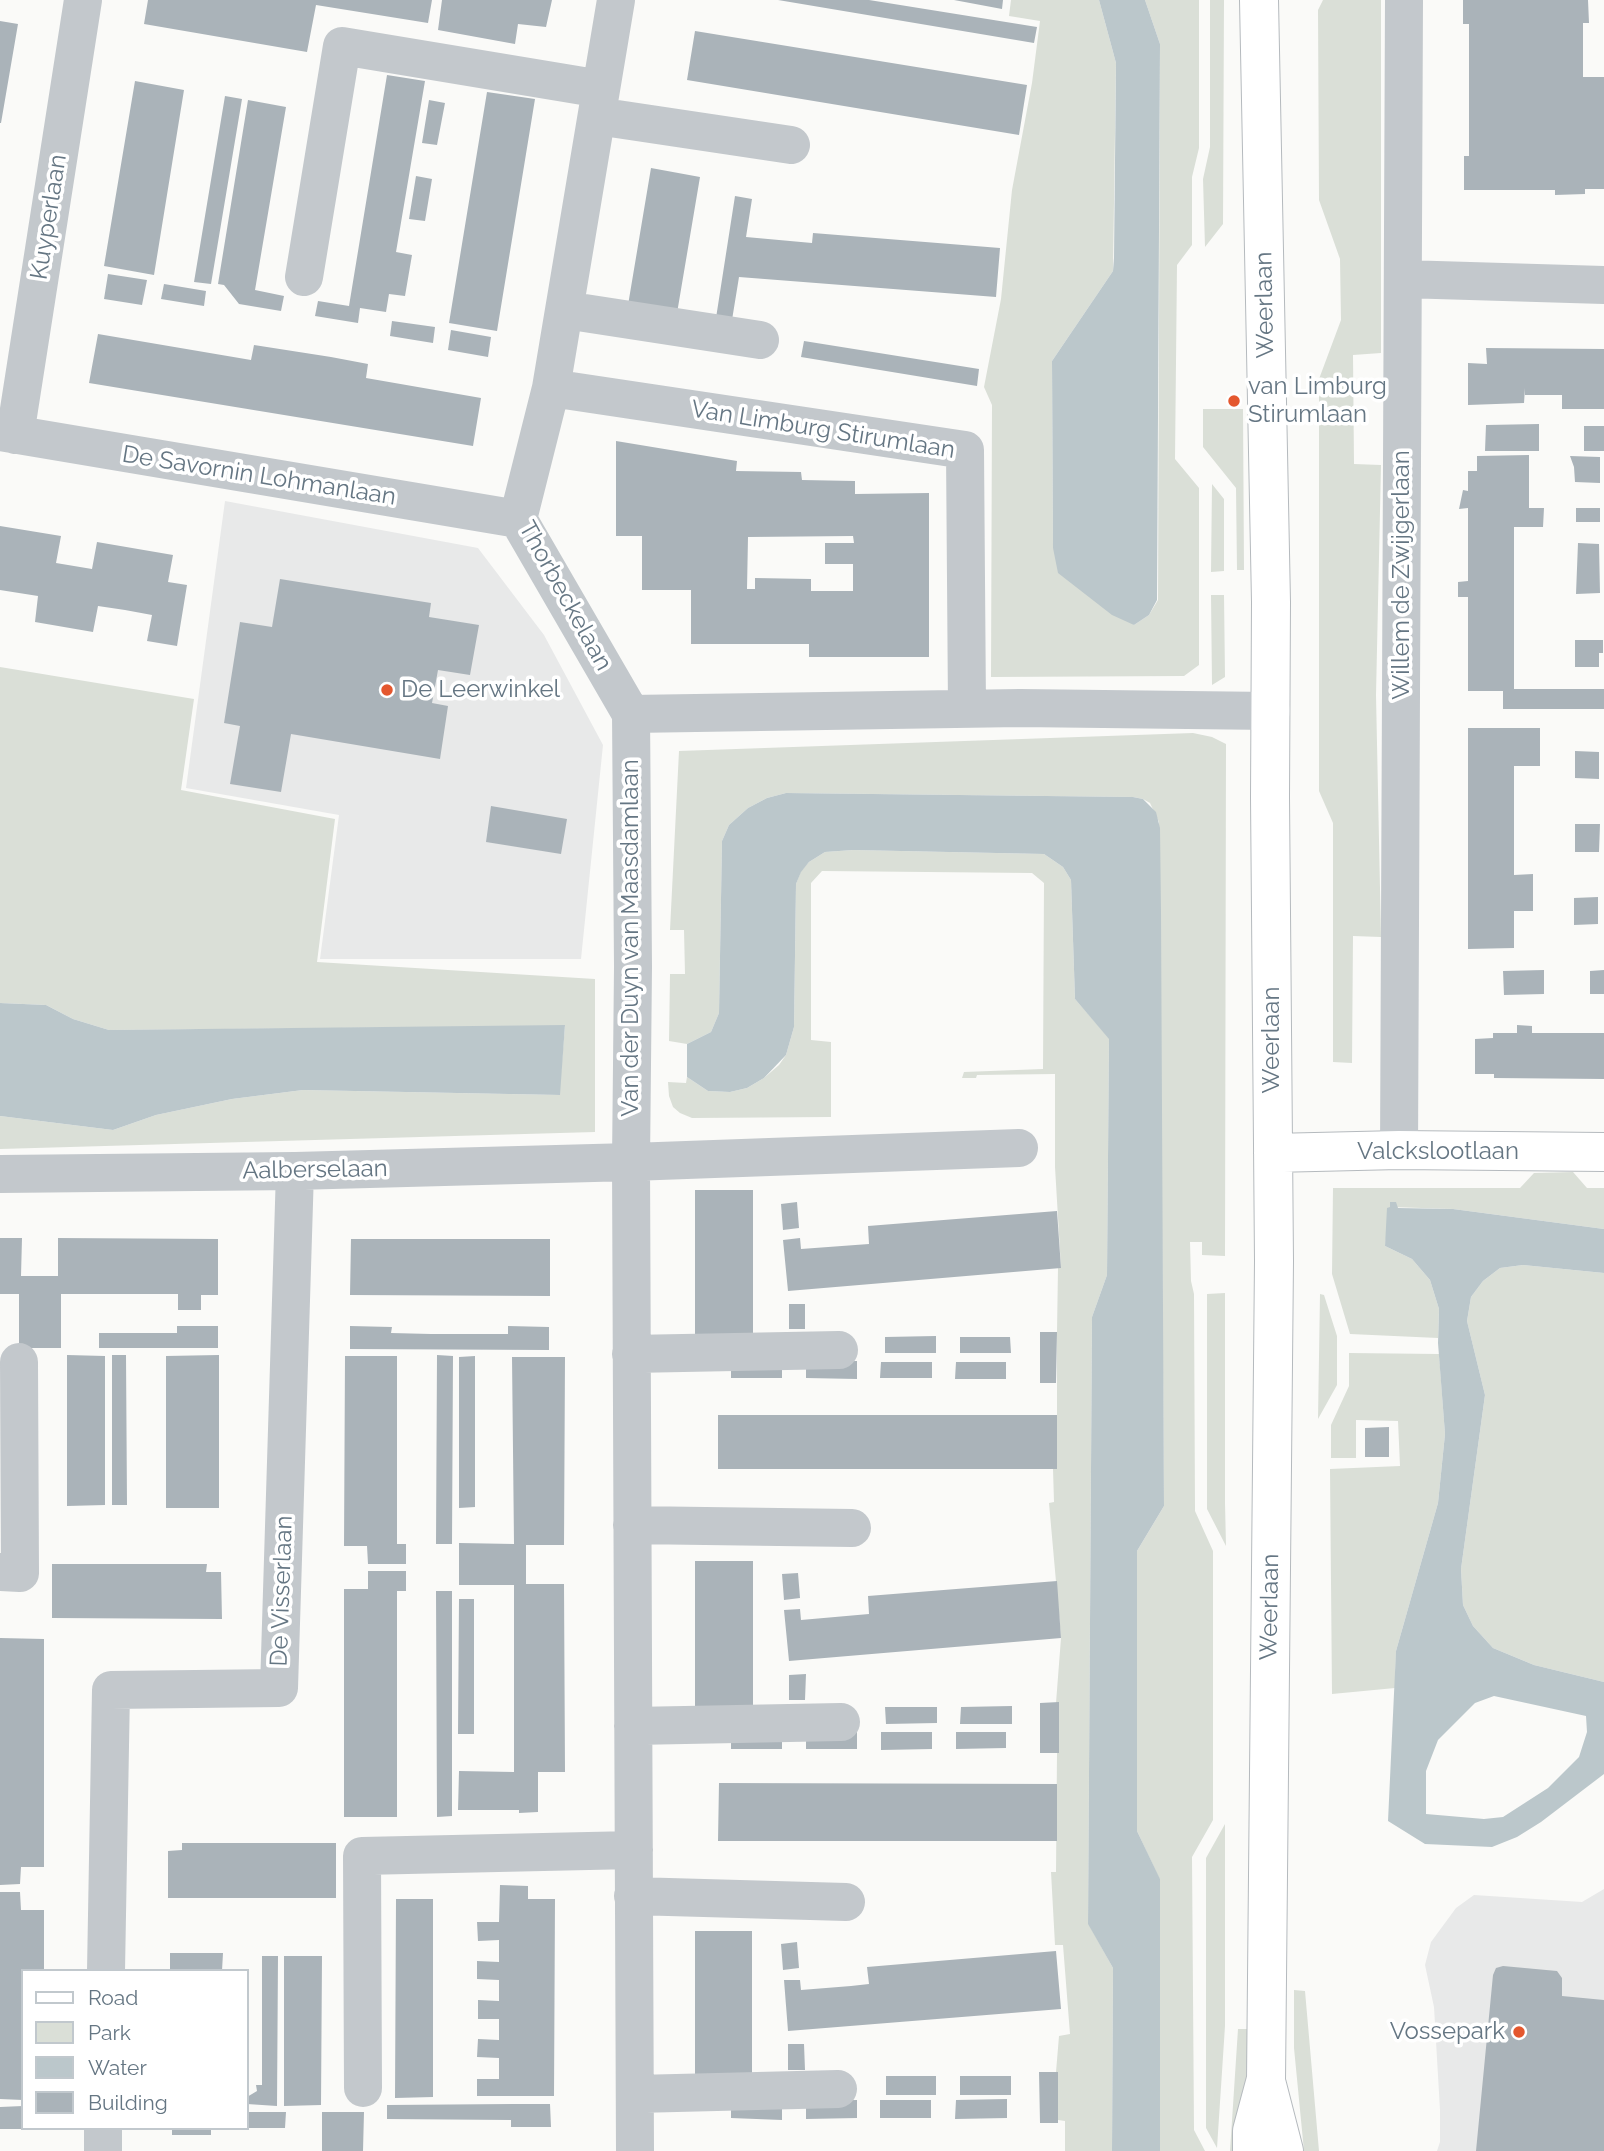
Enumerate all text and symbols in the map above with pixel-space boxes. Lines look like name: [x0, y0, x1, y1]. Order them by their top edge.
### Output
street label: Kuyperlaan: [25, 152, 73, 282]
street label: Weerlaan: [1250, 251, 1280, 359]
place label: van Limburg Stirumlaan: [1248, 373, 1387, 429]
marker: van Limburg Stirumlaan: [1226, 393, 1242, 409]
street label: Van Limburg Stirumlaan: [689, 395, 957, 465]
street label: De Savornin Lohmanlaan: [120, 440, 398, 512]
street label: Willem de Zwijgerlaan: [1388, 450, 1416, 700]
street label: Thorbeckelaan: [512, 516, 618, 676]
place label: De Leerwinkel: [401, 676, 560, 704]
marker: De Leerwinkel: [379, 682, 395, 698]
street label: Van der Duyn van Maasdamlaan: [617, 759, 645, 1117]
street label: Weerlaan: [1258, 987, 1286, 1093]
street label: Valckslootlaan: [1357, 1138, 1519, 1166]
street label: Aalberselaan: [242, 1154, 388, 1186]
street label: De Visserlaan: [265, 1515, 299, 1667]
street label: Weerlaan: [1255, 1553, 1285, 1661]
legend: [21, 1969, 248, 2130]
text: Road: [88, 1985, 138, 2010]
place label: Vossepark: [1390, 2018, 1505, 2046]
text: Park: [88, 2020, 131, 2045]
marker: Vossepark: [1511, 2024, 1527, 2040]
text: Water: [88, 2055, 147, 2080]
text: Building: [88, 2090, 168, 2115]

